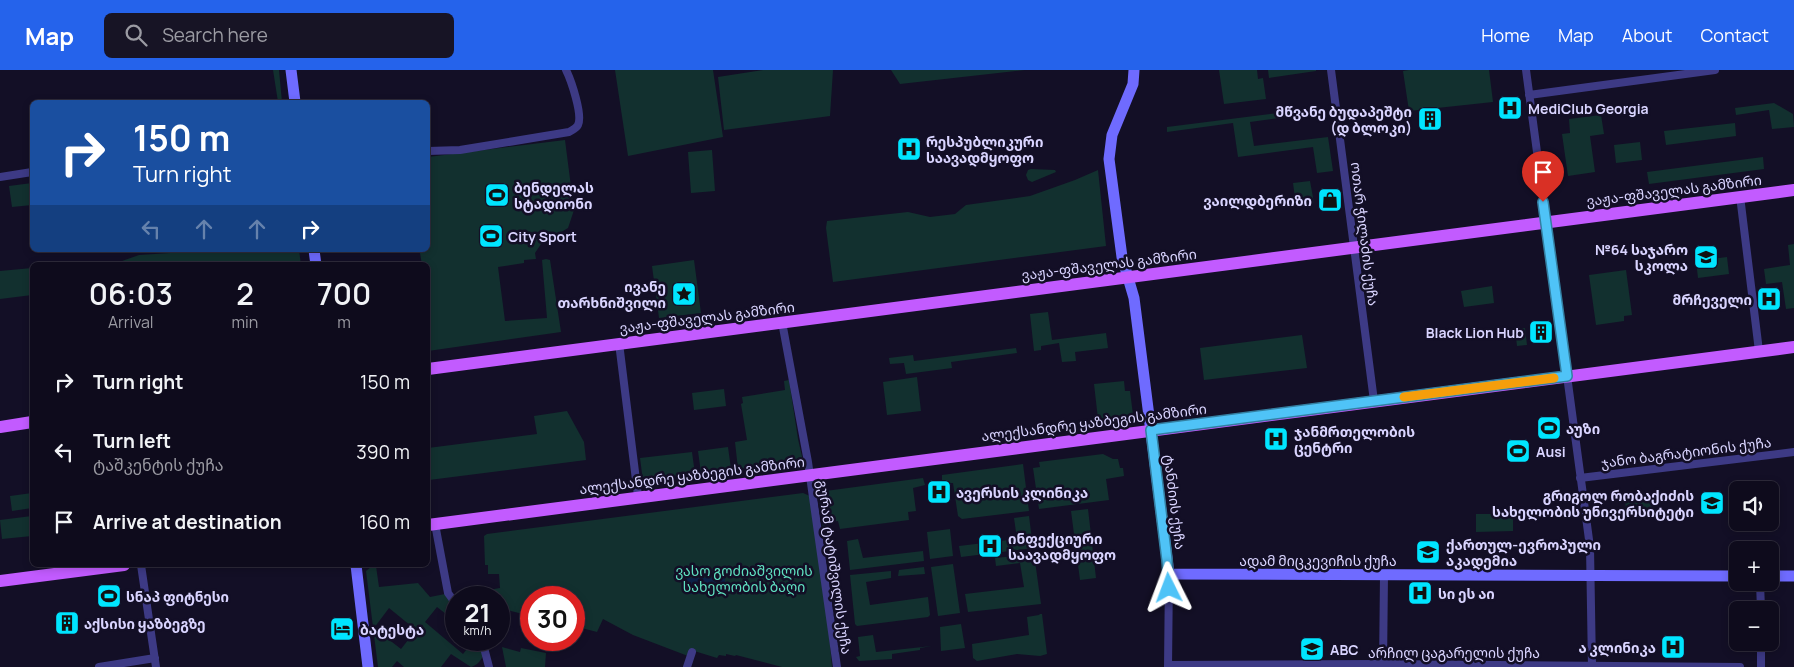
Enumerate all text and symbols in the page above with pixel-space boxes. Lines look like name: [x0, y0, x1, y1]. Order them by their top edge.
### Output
search box: [104, 13, 454, 58]
text: Map: [25, 19, 74, 52]
icon: search: [122, 21, 150, 49]
text: Search here: [162, 22, 268, 48]
text: Home: [1481, 23, 1530, 47]
text: Map: [1558, 23, 1594, 47]
text: About: [1622, 23, 1672, 47]
text: Contact: [1700, 23, 1769, 47]
hospital icon: MediClub Georgia: [1497, 95, 1523, 121]
place label: MediClub Georgia: [1528, 99, 1649, 118]
place label: მწვანე ბუდაპეშტი (დ ბლოკი): [1276, 102, 1412, 137]
building icon: მწვანე ბუდაპეშტი (დ ბლოკი): [1417, 106, 1443, 132]
text: 150 m: [133, 114, 230, 162]
icon: right: [50, 120, 115, 185]
place label: რესპუბლიკური საავადმყოფო: [926, 132, 1043, 167]
hospital icon: რესპუბლიკური საავადმყოფო: [896, 136, 922, 162]
pin: [1522, 151, 1564, 202]
icon: arrive: [1529, 158, 1557, 186]
text: Turn right: [133, 159, 231, 189]
street label: ოთარ ჭილაძის ქუჩა: [1347, 161, 1383, 307]
street label: ვაჟა-ფშაველას გამზირი: [1585, 170, 1763, 210]
place label: ბენდელას სტადიონი: [514, 178, 594, 213]
sports icon: ბენდელას სტადიონი: [484, 182, 510, 208]
shop icon: ვაილდბერიზი: [1317, 187, 1343, 213]
place label: ვაილდბერიზი: [1203, 191, 1312, 210]
icon: left: [137, 215, 165, 243]
icon: ahead: [190, 215, 218, 243]
icon: ahead: [243, 215, 271, 243]
icon: right: [296, 215, 324, 243]
sports icon: City Sport: [478, 223, 504, 249]
place label: City Sport: [508, 227, 577, 246]
place label: №64 საჯარო სკოლა: [1595, 240, 1688, 275]
street label: ვაჟა-ფშაველას გამზირი: [1020, 244, 1198, 284]
school or university icon: №64 საჯარო სკოლა: [1693, 244, 1719, 270]
text: 06:03: [89, 273, 173, 314]
text: 2: [236, 273, 254, 314]
text: 700: [317, 273, 371, 314]
place label: ივანე თარხნიშვილი: [557, 277, 666, 312]
place icon: ივანე თარხნიშვილი: [671, 281, 697, 307]
hospital icon: მრჩეველი: [1756, 286, 1782, 312]
place label: მრჩეველი: [1673, 290, 1752, 309]
street label: ვაჟა-ფშაველას გამზირი: [618, 297, 796, 337]
text: Arrival: [108, 311, 154, 333]
text: min: [232, 311, 258, 333]
text: m: [337, 311, 351, 333]
building icon: Black Lion Hub: [1528, 319, 1554, 345]
place label: Black Lion Hub: [1426, 323, 1524, 342]
icon: right: [50, 368, 78, 396]
text: Turn right: [93, 369, 183, 395]
text: 150 m: [360, 369, 410, 395]
street label: ალექსანდრე ყაზბეგის გამზირი: [980, 399, 1208, 445]
sports icon: აუზი: [1536, 415, 1562, 441]
place label: აუზი: [1566, 419, 1600, 438]
place label: ჯანმრთელობის ცენტრი: [1294, 422, 1415, 457]
hospital icon: ჯანმრთელობის ცენტრი: [1263, 426, 1289, 452]
text: Turn left: [93, 428, 171, 454]
street label: ჯანო ბაგრატიონის ქუჩა: [1600, 432, 1772, 472]
icon: left: [50, 438, 78, 466]
sports icon: Ausi: [1505, 438, 1531, 464]
text: 390 m: [356, 439, 410, 465]
place label: Ausi: [1536, 442, 1566, 461]
street label: ალექსანდრე ყაზბეგის გამზირი: [578, 452, 806, 498]
street label: ტანძიის ქუჩა: [1160, 453, 1190, 551]
text: ტაშკენტის ქუჩა: [93, 454, 223, 476]
street label: გურამ ტატიშვილის ქუჩა: [813, 479, 857, 655]
hospital icon: ავერსის კლინიკა: [926, 479, 952, 505]
map controls: [1729, 481, 1779, 651]
button: sound: [1729, 481, 1779, 531]
place label: ავერსის კლინიკა: [956, 483, 1088, 502]
place label: გრიგოლ რობაქიძის სახელობის უნივერსიტეტი: [1492, 486, 1694, 521]
school or university icon: გრიგოლ რობაქიძის სახელობის უნივერსიტეტი: [1699, 490, 1725, 516]
icon: arrive: [50, 508, 78, 536]
text: Arrive at destination: [93, 509, 282, 535]
text: 160 m: [359, 509, 410, 535]
place label: ინფექციური საავადმყოფო: [1008, 529, 1116, 564]
hospital icon: ინფექციური საავადმყოფო: [977, 533, 1003, 559]
place label: ქართულ-ევროპული აკადემია: [1446, 535, 1601, 570]
school or university icon: ქართულ-ევროპული აკადემია: [1415, 539, 1441, 565]
button: +: [1729, 541, 1779, 591]
street label: ადამ მიცკევიჩის ქუჩა: [1239, 551, 1397, 570]
park label: ვასო გოძიაშვილის სახელობის ბაღი: [675, 561, 813, 596]
position arrow: [1142, 561, 1194, 613]
hospital icon: სი ეს აი: [1407, 580, 1433, 606]
sports icon: სნაპ ფიტნესი: [96, 583, 122, 609]
place label: სი ეს აი: [1438, 584, 1495, 603]
speed limit sign: 30: [520, 586, 585, 651]
place label: სნაპ ფიტნესი: [126, 587, 229, 606]
text: 21: [465, 595, 490, 630]
button: −: [1729, 601, 1779, 651]
building icon: აქსისი ყაზბეგზე: [54, 610, 80, 636]
place label: აქსისი ყაზბეგზე: [84, 614, 206, 633]
hotel icon: ბატესტა: [329, 616, 355, 642]
place label: ბატესტა: [360, 620, 424, 639]
text: km/h: [464, 622, 491, 639]
hospital icon: ა კლინიკა: [1660, 634, 1686, 660]
school or university icon: ABC: [1299, 636, 1325, 662]
place label: ა კლინიკა: [1579, 638, 1656, 657]
place label: ABC: [1330, 640, 1359, 659]
street label: არჩილ ცაგარელის ქუჩა: [1368, 643, 1540, 662]

